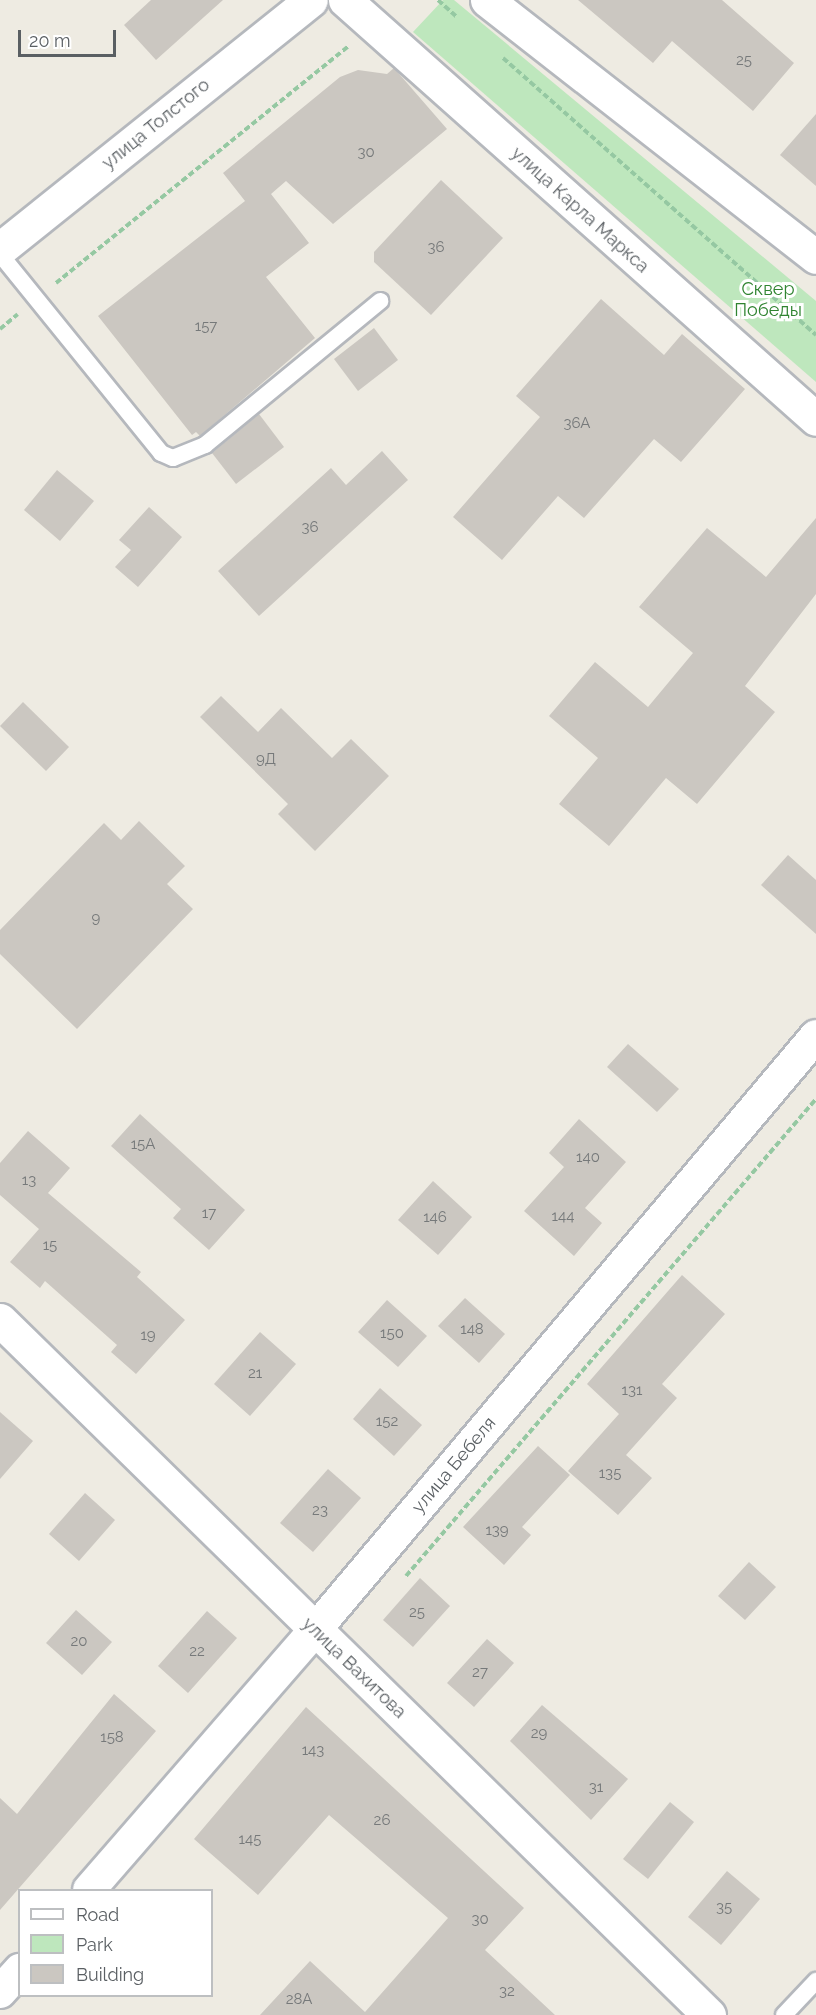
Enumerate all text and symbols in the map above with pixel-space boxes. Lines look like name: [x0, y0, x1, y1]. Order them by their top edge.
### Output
scale bar: [21, 18, 118, 56]
text: 20 m: [29, 30, 71, 51]
house number: 25: [736, 52, 752, 70]
street label: улица Толстого: [98, 74, 214, 174]
street label: улица Карла Маркса: [507, 143, 653, 277]
house number: 30: [357, 144, 375, 162]
house number: 36: [427, 239, 445, 257]
park label: Сквер Победы: [734, 279, 802, 322]
house number: 157: [195, 318, 217, 336]
house number: 36А: [564, 415, 590, 433]
house number: 36: [301, 519, 319, 537]
house number: 9Д: [256, 751, 276, 769]
house number: 9: [92, 910, 100, 928]
house number: 15А: [131, 1136, 155, 1154]
house number: 140: [576, 1149, 600, 1167]
house number: 13: [22, 1172, 36, 1190]
house number: 17: [202, 1205, 216, 1223]
house number: 144: [552, 1208, 574, 1226]
house number: 146: [423, 1209, 447, 1227]
house number: 15: [43, 1237, 57, 1255]
house number: 148: [460, 1321, 484, 1339]
house number: 150: [380, 1325, 404, 1343]
house number: 19: [140, 1327, 156, 1345]
house number: 21: [248, 1365, 262, 1383]
house number: 131: [622, 1382, 642, 1400]
house number: 152: [376, 1413, 398, 1431]
street label: улица Бебеля: [408, 1413, 500, 1517]
house number: 135: [599, 1465, 621, 1483]
house number: 23: [312, 1502, 328, 1520]
house number: 139: [485, 1522, 509, 1540]
house number: 25: [409, 1604, 425, 1622]
street label: улица Вахитова: [298, 1613, 410, 1723]
house number: 20: [71, 1633, 87, 1651]
house number: 22: [189, 1643, 205, 1661]
house number: 27: [472, 1664, 488, 1682]
house number: 29: [531, 1725, 547, 1743]
house number: 158: [100, 1729, 124, 1747]
house number: 143: [302, 1742, 324, 1760]
house number: 31: [589, 1779, 603, 1797]
house number: 26: [374, 1812, 390, 1830]
house number: 145: [239, 1831, 261, 1849]
legend: [18, 1889, 213, 1997]
house number: 35: [716, 1899, 732, 1917]
text: Road: [76, 1904, 119, 1925]
house number: 30: [471, 1911, 489, 1929]
text: Park: [76, 1934, 113, 1955]
text: Building: [76, 1964, 144, 1985]
house number: 32: [499, 1983, 515, 2001]
house number: 28А: [286, 1991, 312, 2009]

